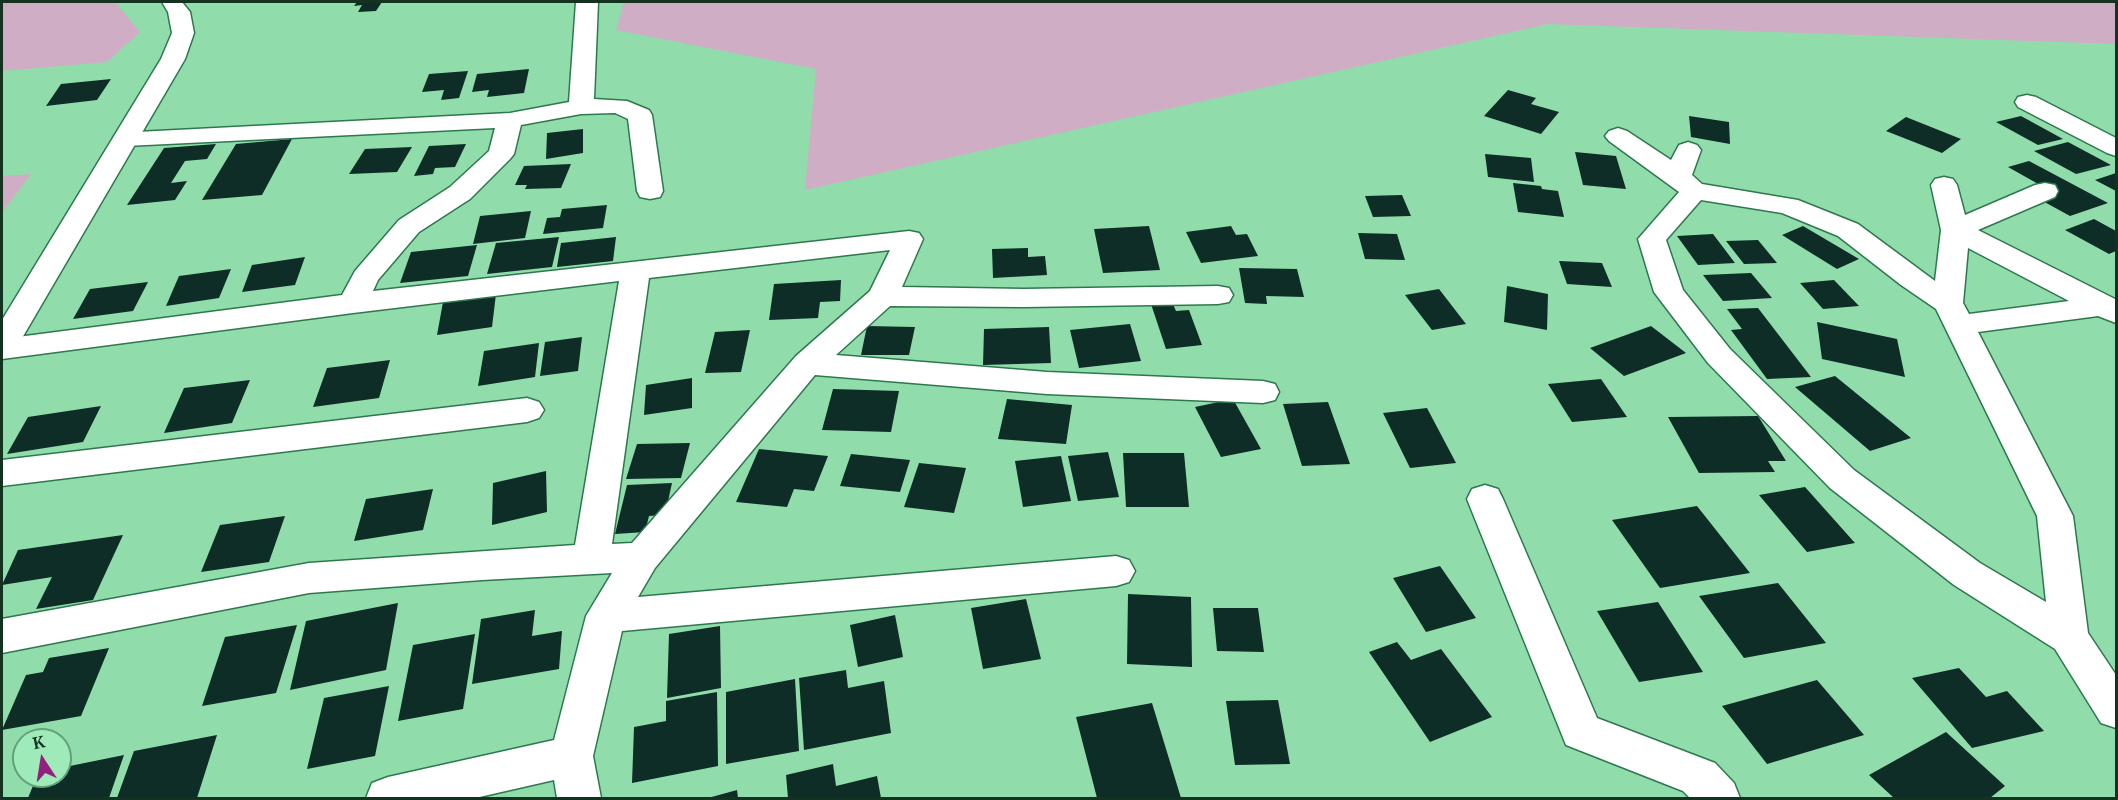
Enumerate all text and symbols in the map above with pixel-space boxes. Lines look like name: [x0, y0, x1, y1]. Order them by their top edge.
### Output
north arrow: [12, 728, 72, 788]
text: K: [31, 731, 47, 753]

